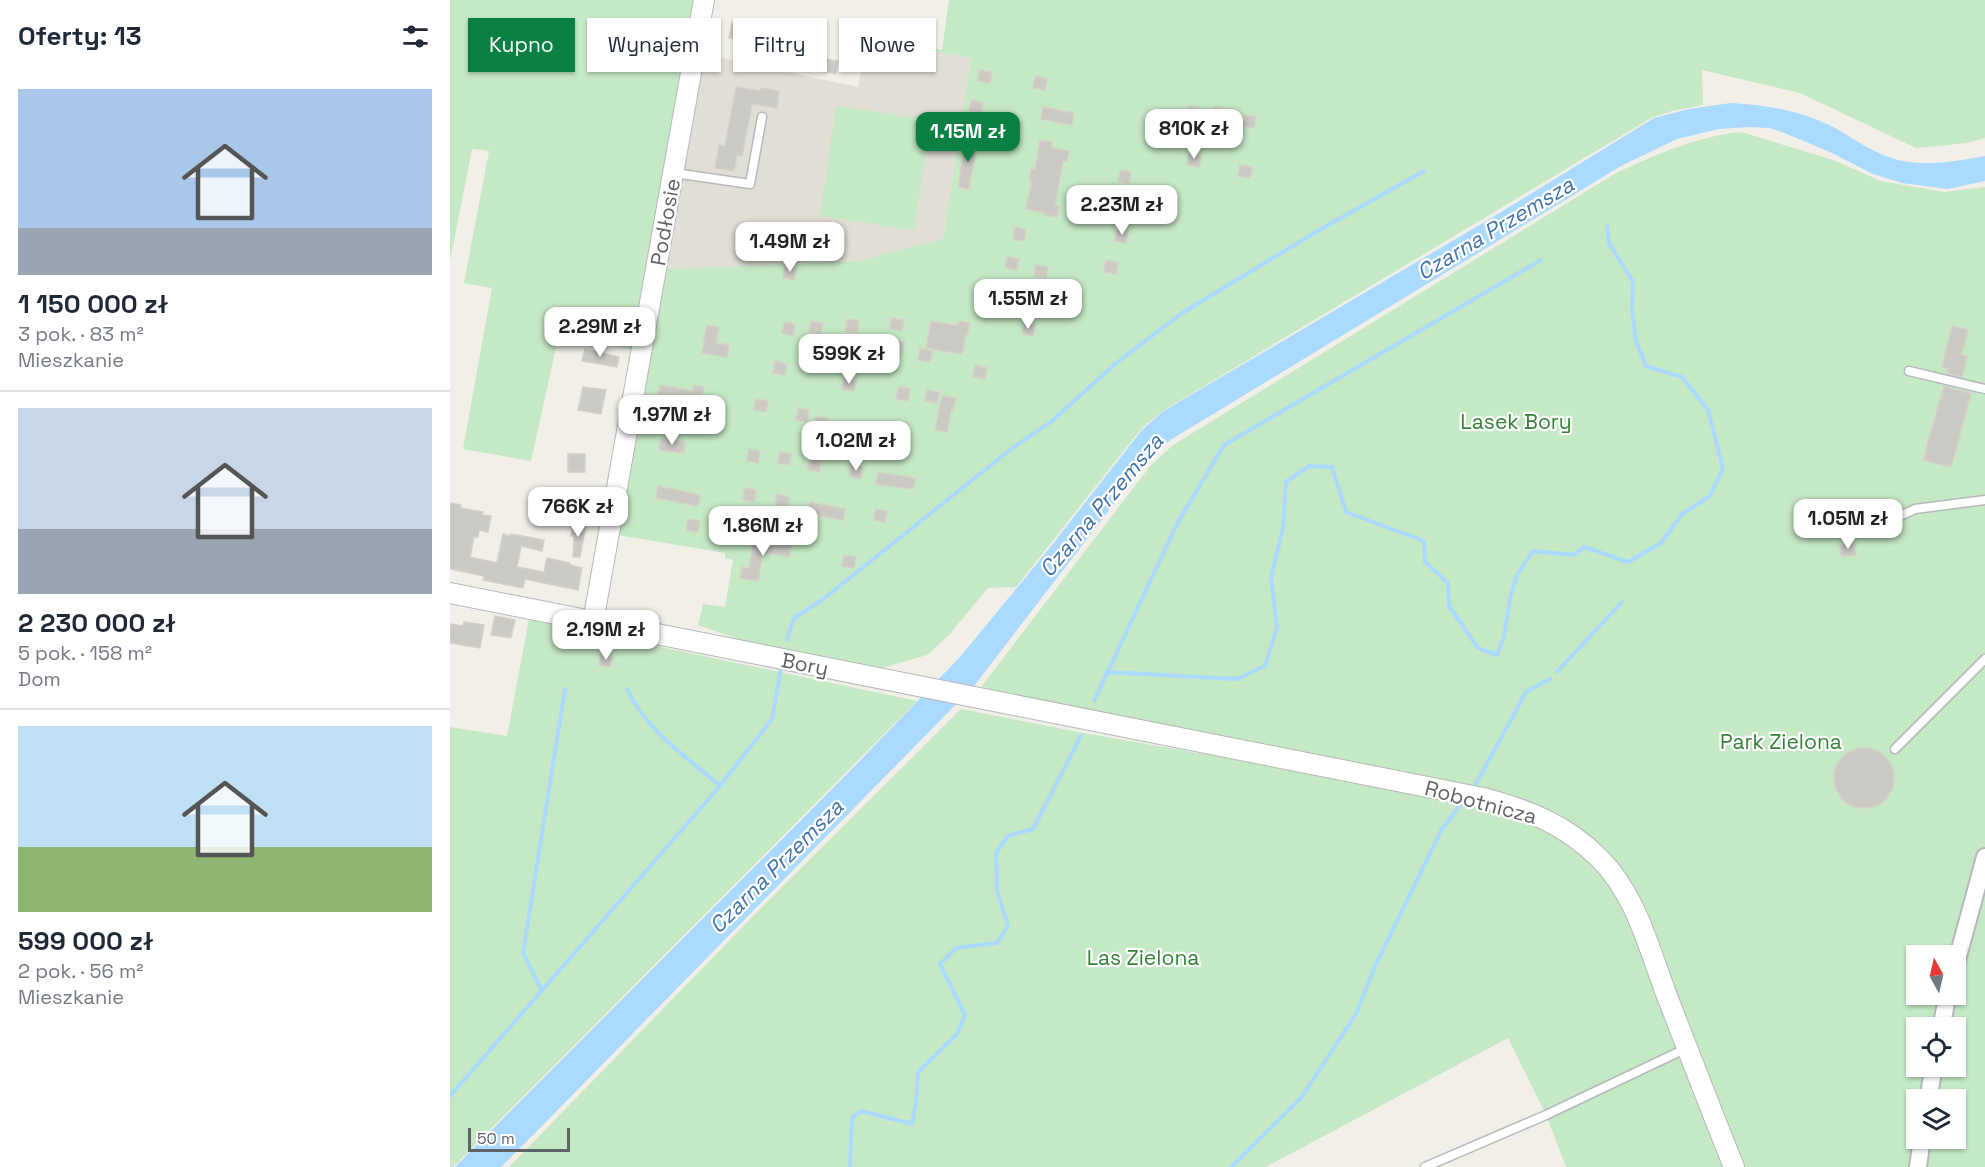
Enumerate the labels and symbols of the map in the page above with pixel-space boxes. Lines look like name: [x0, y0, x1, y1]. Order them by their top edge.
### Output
pin: 810K zł: [1139, 109, 1249, 160]
pin: 1.15M zł: [906, 112, 1030, 163]
water label: Czarna Przemsza: [1411, 170, 1579, 286]
street label: Podłosie: [644, 176, 686, 268]
pin: 2.23M zł: [1060, 185, 1184, 236]
pin: 1.49M zł: [728, 222, 852, 273]
pin: 1.55M zł: [966, 279, 1090, 330]
pin: 2.29M zł: [538, 307, 662, 358]
pin: 599K zł: [794, 334, 904, 385]
pin: 1.97M zł: [610, 395, 734, 446]
park label: Lasek Bory: [1460, 408, 1572, 435]
pin: 1.02M zł: [794, 421, 918, 472]
water label: Czarna Przemsza: [1033, 427, 1169, 582]
pin: 766K zł: [523, 487, 633, 538]
pin: 1.05M zł: [1786, 499, 1910, 550]
pin: 1.86M zł: [701, 506, 825, 557]
pin: 2.19M zł: [544, 610, 668, 661]
street label: Bory: [779, 646, 831, 682]
park label: Park Zielona: [1720, 728, 1842, 755]
street label: Robotnicza: [1422, 774, 1540, 830]
water label: Czarna Przemsza: [703, 793, 849, 939]
park label: Las Zielona: [1087, 944, 1199, 971]
north arrow: [1906, 945, 1966, 1005]
scale bar: [468, 1125, 570, 1152]

